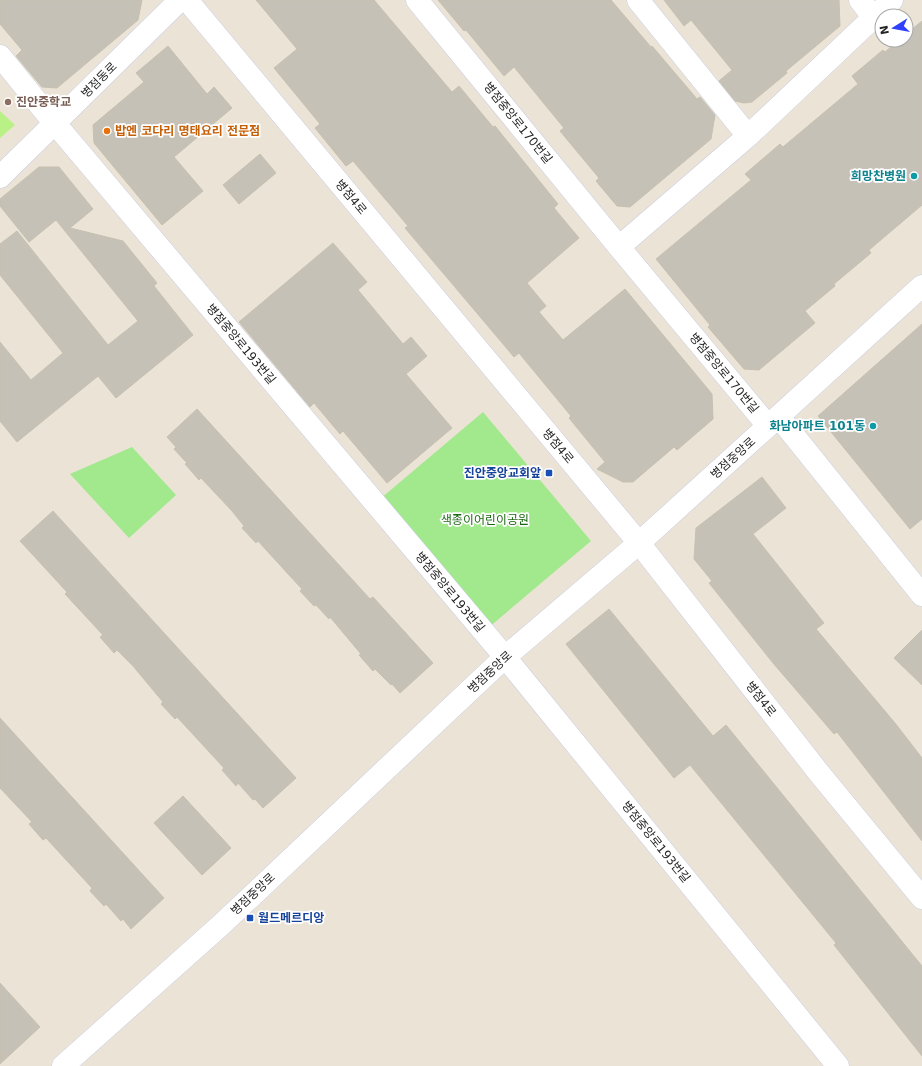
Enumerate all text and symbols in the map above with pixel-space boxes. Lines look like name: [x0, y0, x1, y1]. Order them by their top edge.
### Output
north arrow: [874, 8, 914, 48]
text: N: [877, 24, 892, 36]
street label: 병점동로: [78, 59, 120, 101]
street label: 병점중앙로170번길: [481, 80, 555, 166]
place label: 진안중학교: [16, 95, 71, 109]
marker: 진안중학교: [3, 97, 13, 107]
place label: 밥엔 코다리 명태요리 전문점: [115, 124, 260, 138]
marker: 밥엔 코다리 명태요리 전문점: [102, 126, 112, 136]
place label: 희망찬병원: [851, 169, 906, 183]
marker: 희망찬병원: [909, 171, 919, 181]
street label: 병점4로: [333, 177, 369, 217]
street label: 병점중앙로193번길: [203, 301, 279, 387]
street label: 병점중앙로170번길: [686, 330, 762, 416]
place label: 화남아파트 101동: [770, 419, 865, 433]
marker: 화남아파트 101동: [868, 421, 878, 431]
street label: 병점4로: [540, 426, 576, 466]
street label: 병점중앙로: [708, 434, 758, 482]
place label: 진안중앙교회앞: [464, 466, 541, 480]
marker: 진안중앙교회앞: [544, 468, 554, 478]
park label: 색종이어린이공원: [441, 513, 529, 527]
street label: 병점중앙로193번길: [412, 549, 488, 635]
street label: 병점중앙로: [465, 648, 515, 696]
street label: 병점4로: [743, 679, 779, 719]
street label: 병점중앙로193번길: [619, 799, 693, 885]
street label: 병점중앙로: [228, 870, 278, 918]
place label: 월드메르디앙: [258, 911, 324, 925]
marker: 월드메르디앙: [245, 913, 255, 923]

